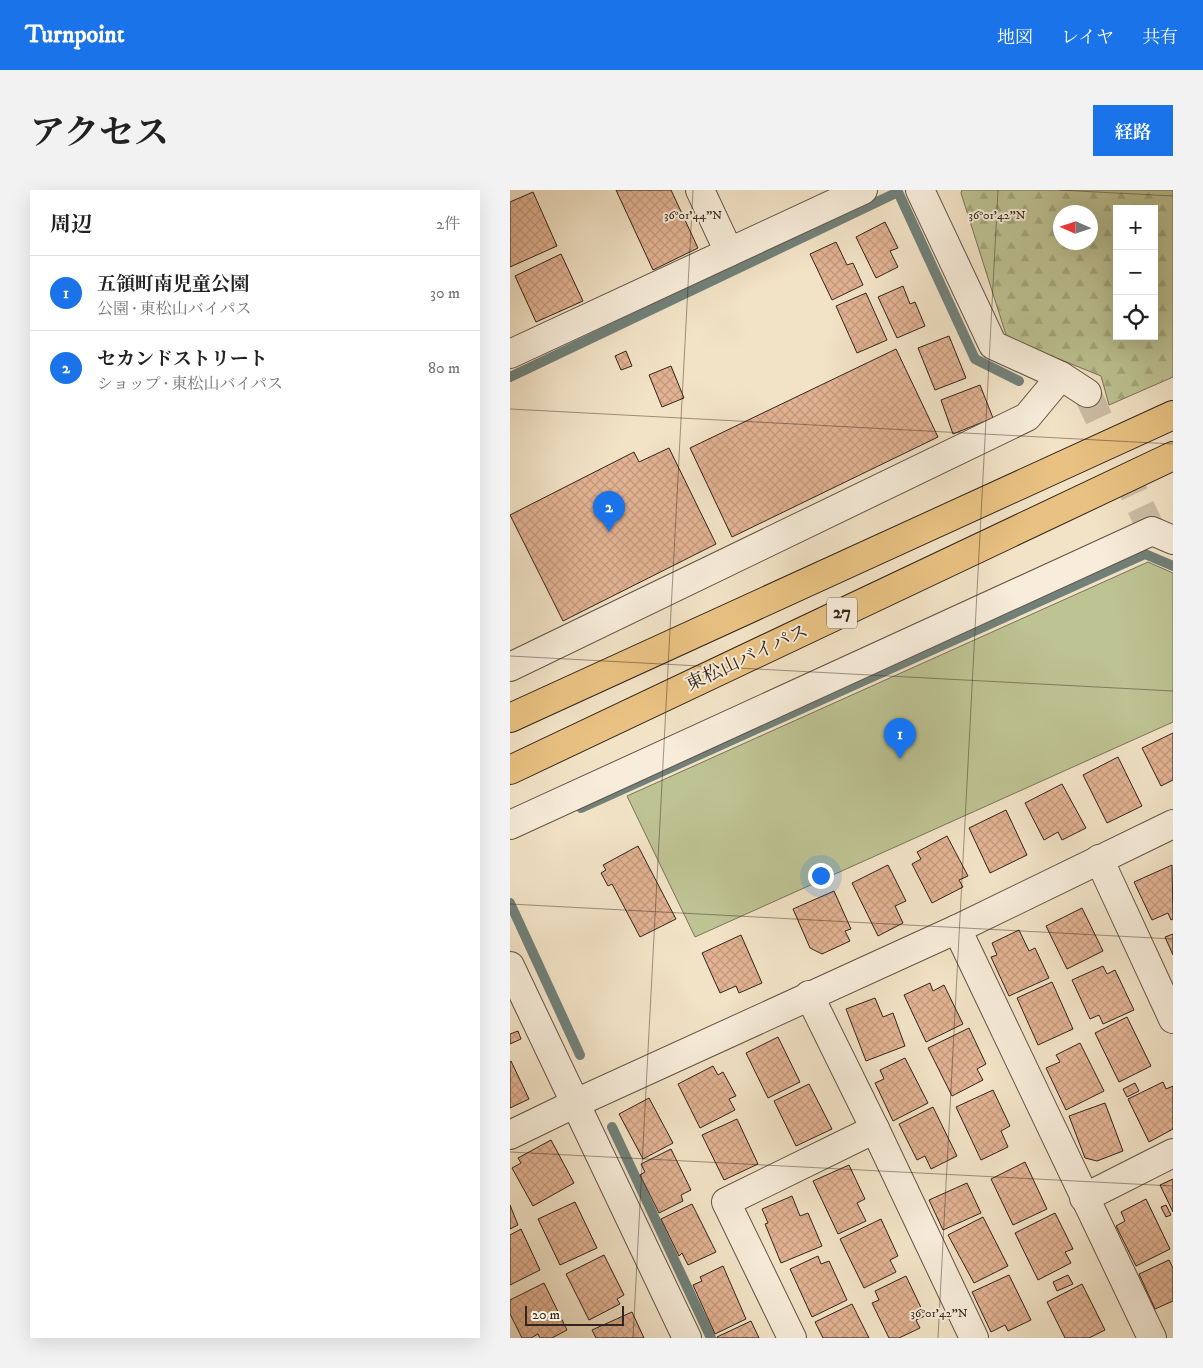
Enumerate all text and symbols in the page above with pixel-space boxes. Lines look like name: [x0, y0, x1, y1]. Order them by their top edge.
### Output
text: Turnpoint: [25, 20, 124, 50]
text: 地図: [997, 27, 1033, 49]
text: レイヤ: [1061, 27, 1114, 49]
text: 共有: [1142, 27, 1178, 49]
button: 経路: [1093, 105, 1173, 156]
text: アクセス: [30, 112, 169, 156]
north arrow: [1053, 205, 1098, 250]
map controls: [1113, 205, 1158, 340]
button: +: [1113, 205, 1158, 250]
text: 36°01'44"N: [664, 208, 722, 223]
text: 36°01'42"N: [968, 208, 1026, 223]
text: 周辺: [50, 212, 92, 238]
text: 2件: [436, 214, 460, 234]
button: −: [1113, 250, 1158, 295]
text: 五領町南児童公園: [97, 273, 249, 296]
text: 1: [63, 283, 69, 303]
text: 30 m: [430, 283, 460, 303]
button: locate: [1113, 295, 1158, 340]
text: 公園 · 東松山バイパス: [97, 299, 251, 319]
text: セカンドストリート: [97, 348, 268, 371]
text: 2: [62, 358, 70, 378]
text: 80 m: [428, 358, 460, 378]
text: ショップ · 東松山バイパス: [97, 374, 283, 394]
pin: 2: [593, 491, 625, 532]
road number: 27: [827, 598, 857, 628]
street label: 東松山バイパス: [682, 620, 812, 696]
pin: 1: [884, 718, 916, 759]
your location: [808, 863, 834, 889]
scale bar: [525, 1303, 624, 1326]
text: 20 m: [532, 1306, 560, 1324]
text: 36°01'42"N: [910, 1306, 968, 1321]

